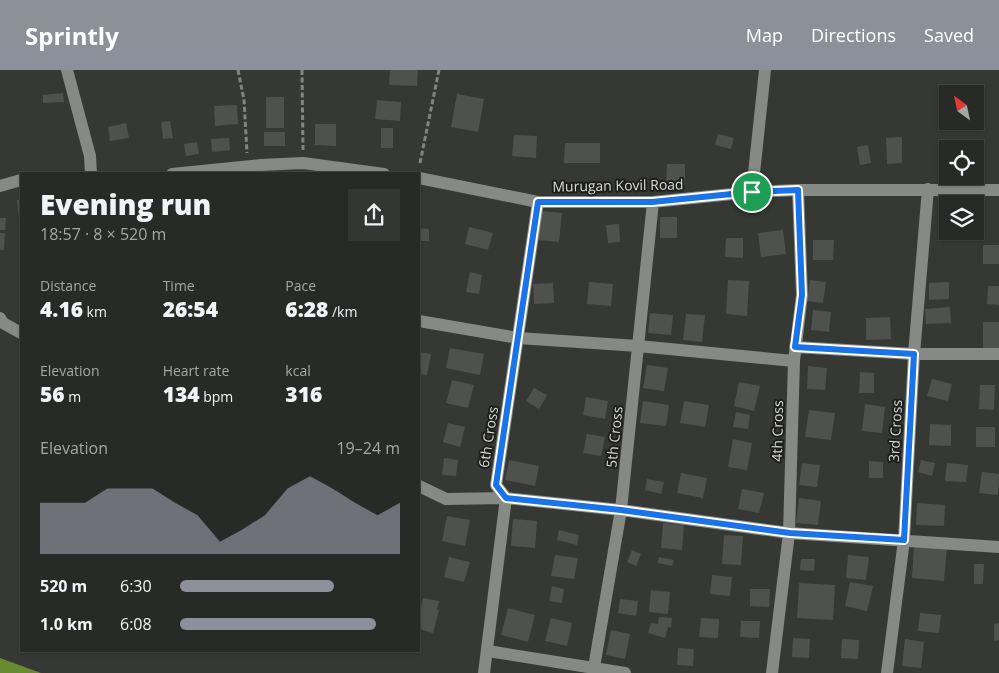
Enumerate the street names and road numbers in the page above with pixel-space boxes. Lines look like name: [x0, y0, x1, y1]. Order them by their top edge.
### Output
street label: Murugan Kovil Road: [552, 174, 684, 196]
street label: 3rd Cross: [884, 399, 906, 463]
street label: 4th Cross: [767, 400, 787, 462]
street label: 6th Cross: [474, 405, 502, 469]
street label: 5th Cross: [601, 405, 627, 469]

